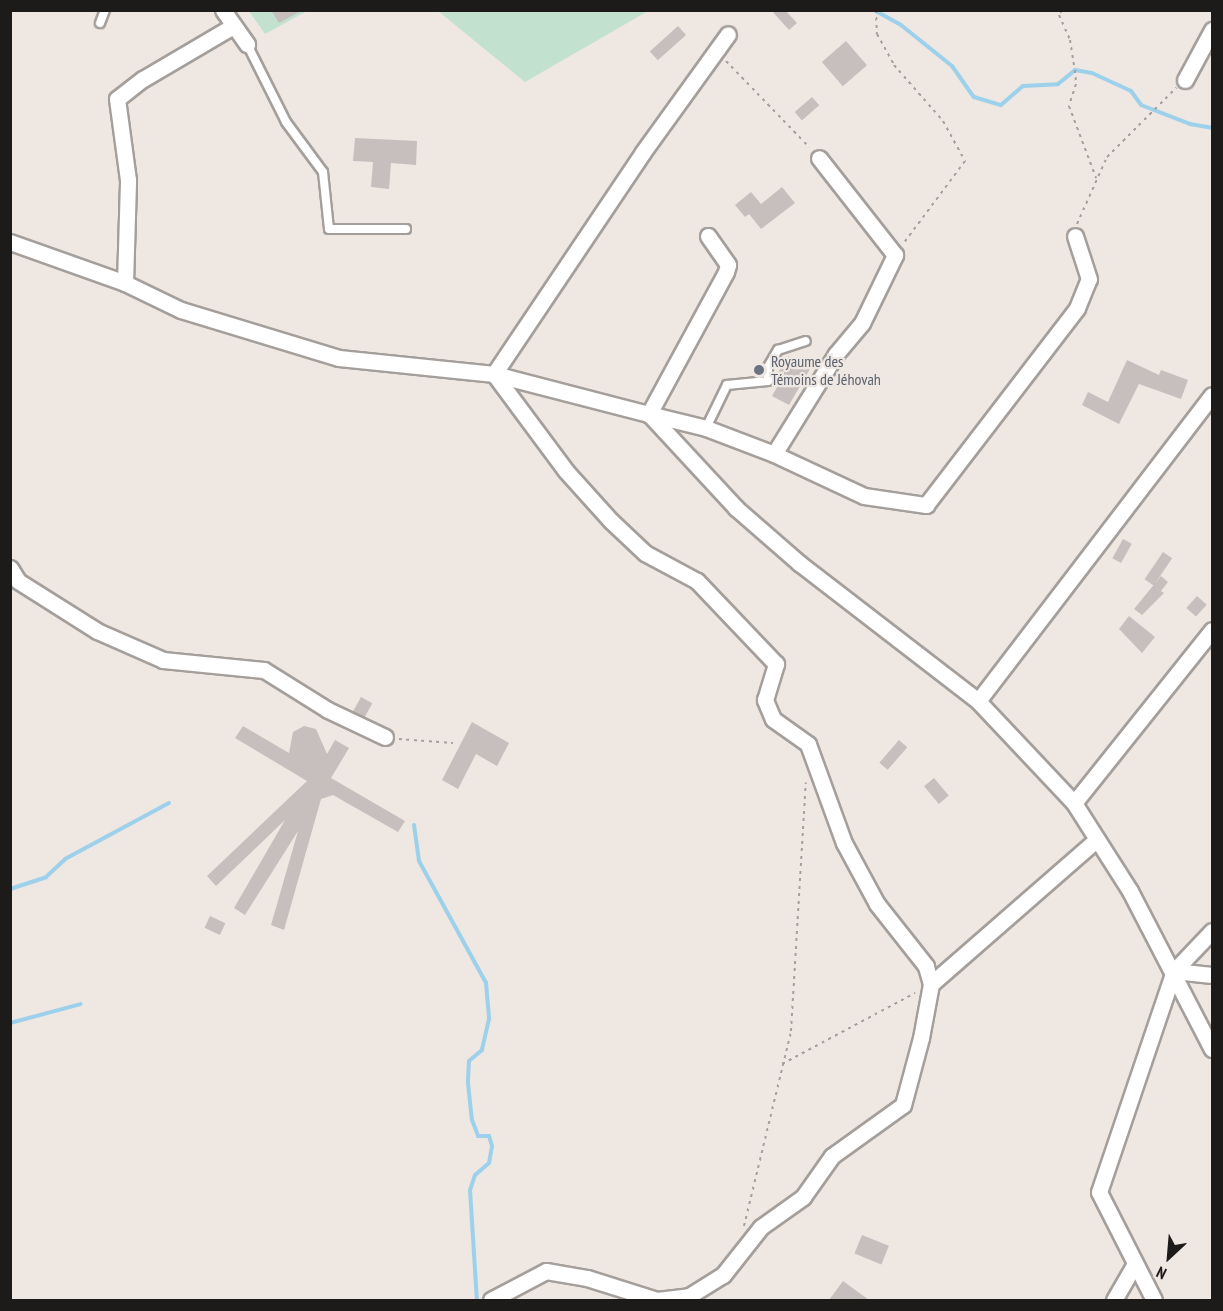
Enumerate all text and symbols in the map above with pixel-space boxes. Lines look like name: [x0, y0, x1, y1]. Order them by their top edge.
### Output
place label: Royaume des Témoins de Jéhovah: [771, 351, 881, 389]
marker: Royaume des Témoins de Jéhovah: [752, 363, 766, 377]
north arrow: [1139, 1227, 1199, 1287]
text: N: [1153, 1262, 1169, 1284]

